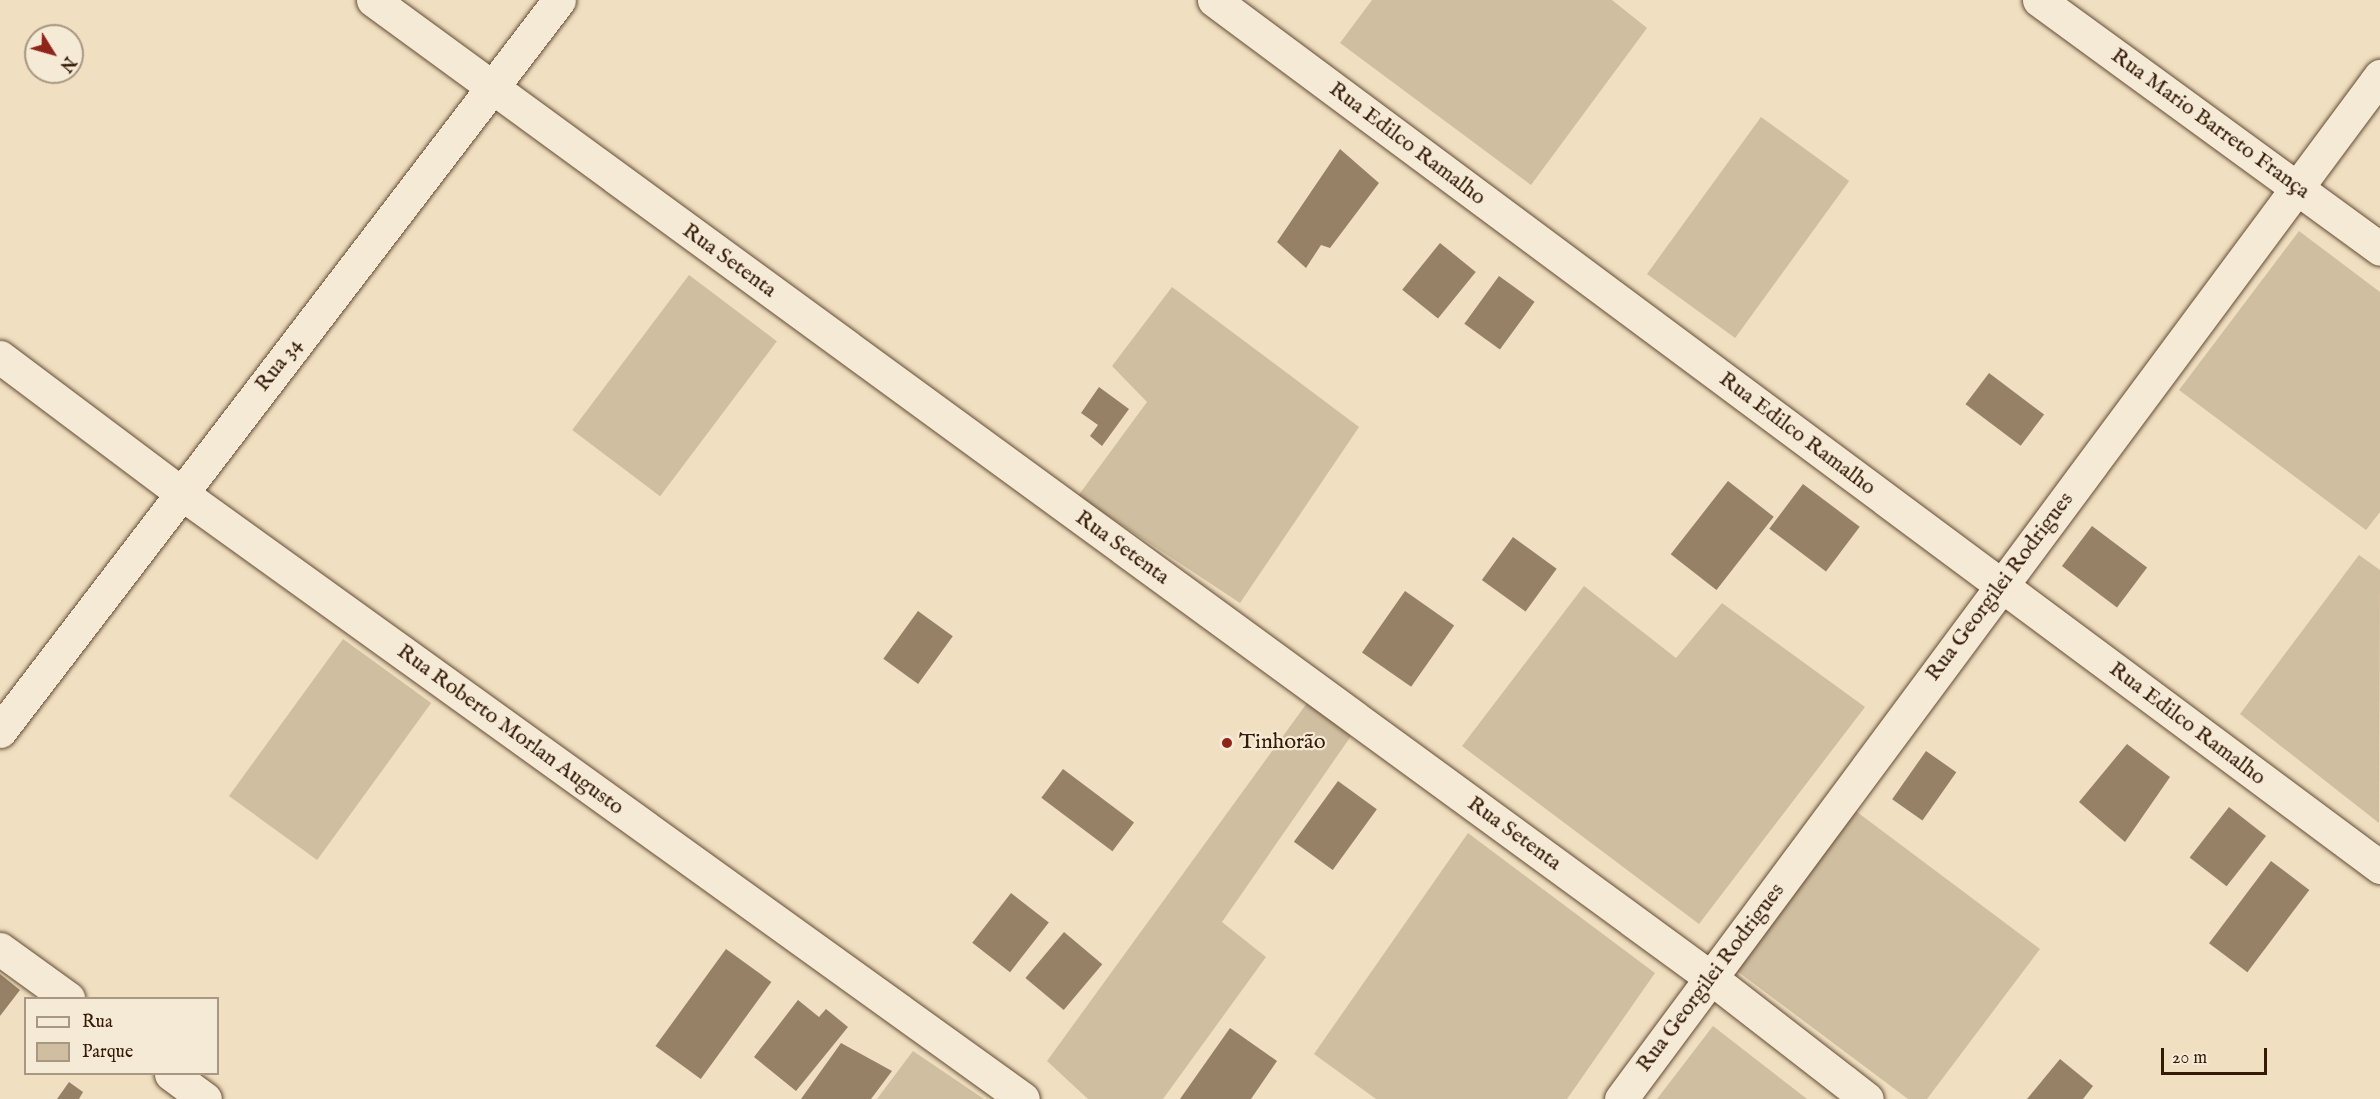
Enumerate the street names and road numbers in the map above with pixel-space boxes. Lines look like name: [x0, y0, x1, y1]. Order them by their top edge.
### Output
street label: Rua Mario Barreto França: [2105, 43, 2315, 205]
street label: Rua Edilco Ramalho: [1323, 76, 1491, 212]
street label: Rua Setenta: [677, 218, 781, 304]
street label: Rua 34: [250, 333, 308, 397]
street label: Rua Edilco Ramalho: [1713, 366, 1881, 502]
street label: Rua Georgilei Rodrigues: [1920, 487, 2080, 687]
street label: Rua Setenta: [1070, 505, 1174, 591]
street label: Rua Roberto Morlan Augusto: [391, 639, 629, 821]
street label: Rua Edilco Ramalho: [2103, 656, 2271, 792]
street label: Rua Setenta: [1462, 791, 1566, 877]
street label: Rua Georgilei Rodrigues: [1631, 878, 1791, 1078]

